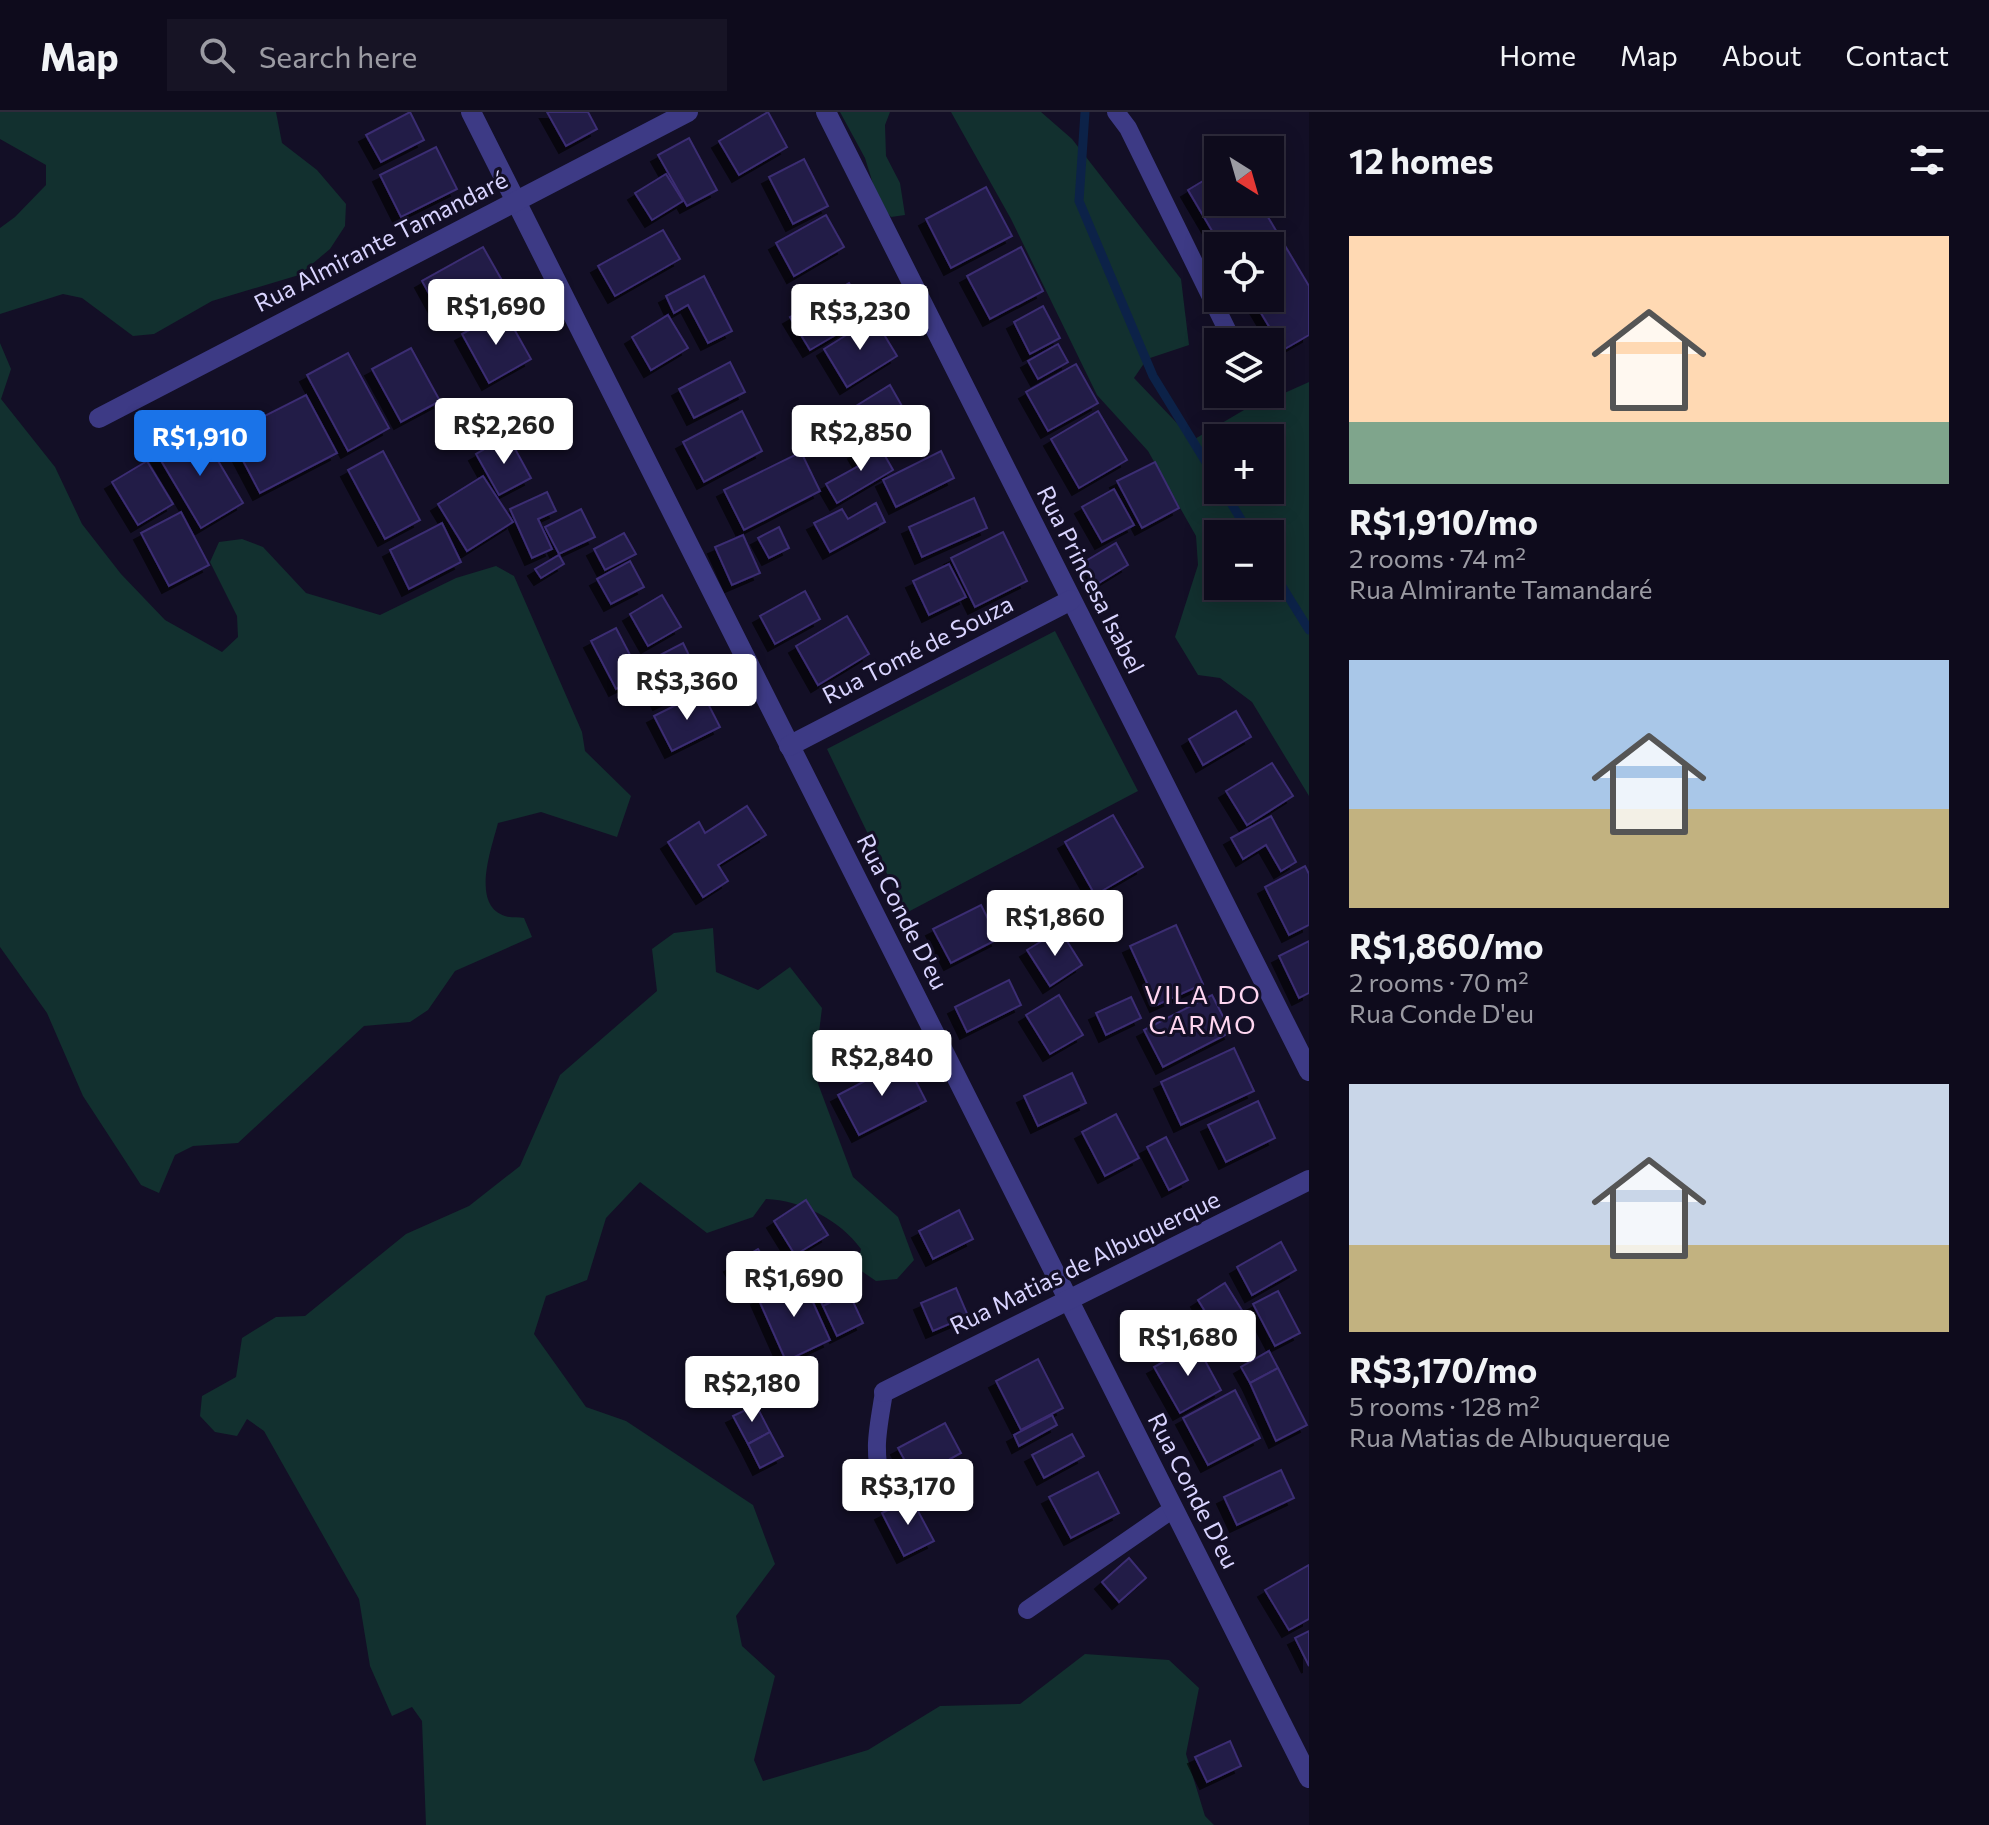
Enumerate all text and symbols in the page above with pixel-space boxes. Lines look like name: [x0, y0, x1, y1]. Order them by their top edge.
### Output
search box: [167, 19, 727, 91]
text: Map: [40, 32, 119, 79]
icon: search: [195, 33, 239, 77]
text: Search here: [259, 37, 417, 74]
text: Home: [1499, 38, 1576, 72]
text: Map: [1620, 38, 1678, 72]
text: About: [1722, 38, 1802, 72]
text: Contact: [1846, 38, 1949, 72]
north arrow: [1204, 136, 1284, 216]
map controls: [1204, 136, 1284, 600]
icon: filters: [1905, 138, 1949, 182]
text: 12 homes: [1349, 139, 1494, 181]
street label: Rua Almirante Tamandaré: [249, 164, 512, 317]
button: locate: [1204, 232, 1284, 312]
pin: R$1,690: [422, 279, 570, 347]
pin: R$3,230: [786, 284, 934, 352]
icon: home: [1577, 288, 1721, 432]
text: R$1,690: [446, 289, 546, 320]
text: R$3,230: [809, 294, 911, 325]
button: layers: [1204, 328, 1284, 408]
pin: R$2,260: [430, 398, 578, 466]
pin: R$2,850: [787, 405, 935, 473]
text: R$2,260: [453, 408, 555, 439]
pin: R$1,910: [126, 410, 274, 478]
text: R$2,850: [810, 415, 912, 446]
text: R$1,910: [152, 420, 248, 451]
button: +: [1204, 424, 1284, 504]
street label: Rua Princesa Isabel: [1031, 481, 1151, 678]
text: R$1,910/mo: [1349, 500, 1538, 542]
button: −: [1204, 520, 1284, 600]
text: 2 rooms · 74 m²: [1349, 542, 1526, 573]
text: Rua Almirante Tamandaré: [1349, 573, 1653, 604]
street label: Rua Tomé de Souza: [817, 588, 1017, 709]
pin: R$3,360: [613, 654, 761, 722]
text: R$3,360: [636, 664, 738, 695]
icon: home: [1577, 712, 1721, 856]
street label: Rua Conde D'eu: [852, 829, 955, 994]
pin: R$1,860: [981, 890, 1129, 958]
text: R$1,860: [1005, 900, 1105, 931]
text: R$1,860/mo: [1349, 924, 1544, 966]
text: 2 rooms · 70 m²: [1349, 966, 1529, 997]
district label: VILA DO CARMO: [1144, 978, 1262, 1039]
text: Rua Conde D'eu: [1349, 997, 1534, 1028]
pin: R$2,840: [808, 1030, 956, 1098]
text: R$2,840: [830, 1040, 934, 1071]
icon: home: [1577, 1136, 1721, 1280]
street label: Rua Matias de Albuquerque: [945, 1184, 1224, 1340]
pin: R$1,690: [720, 1251, 868, 1319]
text: R$1,690: [744, 1261, 844, 1292]
pin: R$1,680: [1114, 1310, 1262, 1378]
text: R$1,680: [1138, 1320, 1238, 1351]
text: R$3,170/mo: [1349, 1348, 1537, 1390]
pin: R$2,180: [678, 1356, 826, 1424]
text: R$2,180: [703, 1366, 801, 1397]
text: 5 rooms · 128 m²: [1349, 1390, 1540, 1421]
street label: Rua Conde D'eu: [1143, 1408, 1246, 1573]
text: Rua Matias de Albuquerque: [1349, 1421, 1670, 1452]
pin: R$3,170: [834, 1459, 982, 1527]
text: R$3,170: [860, 1469, 956, 1500]

